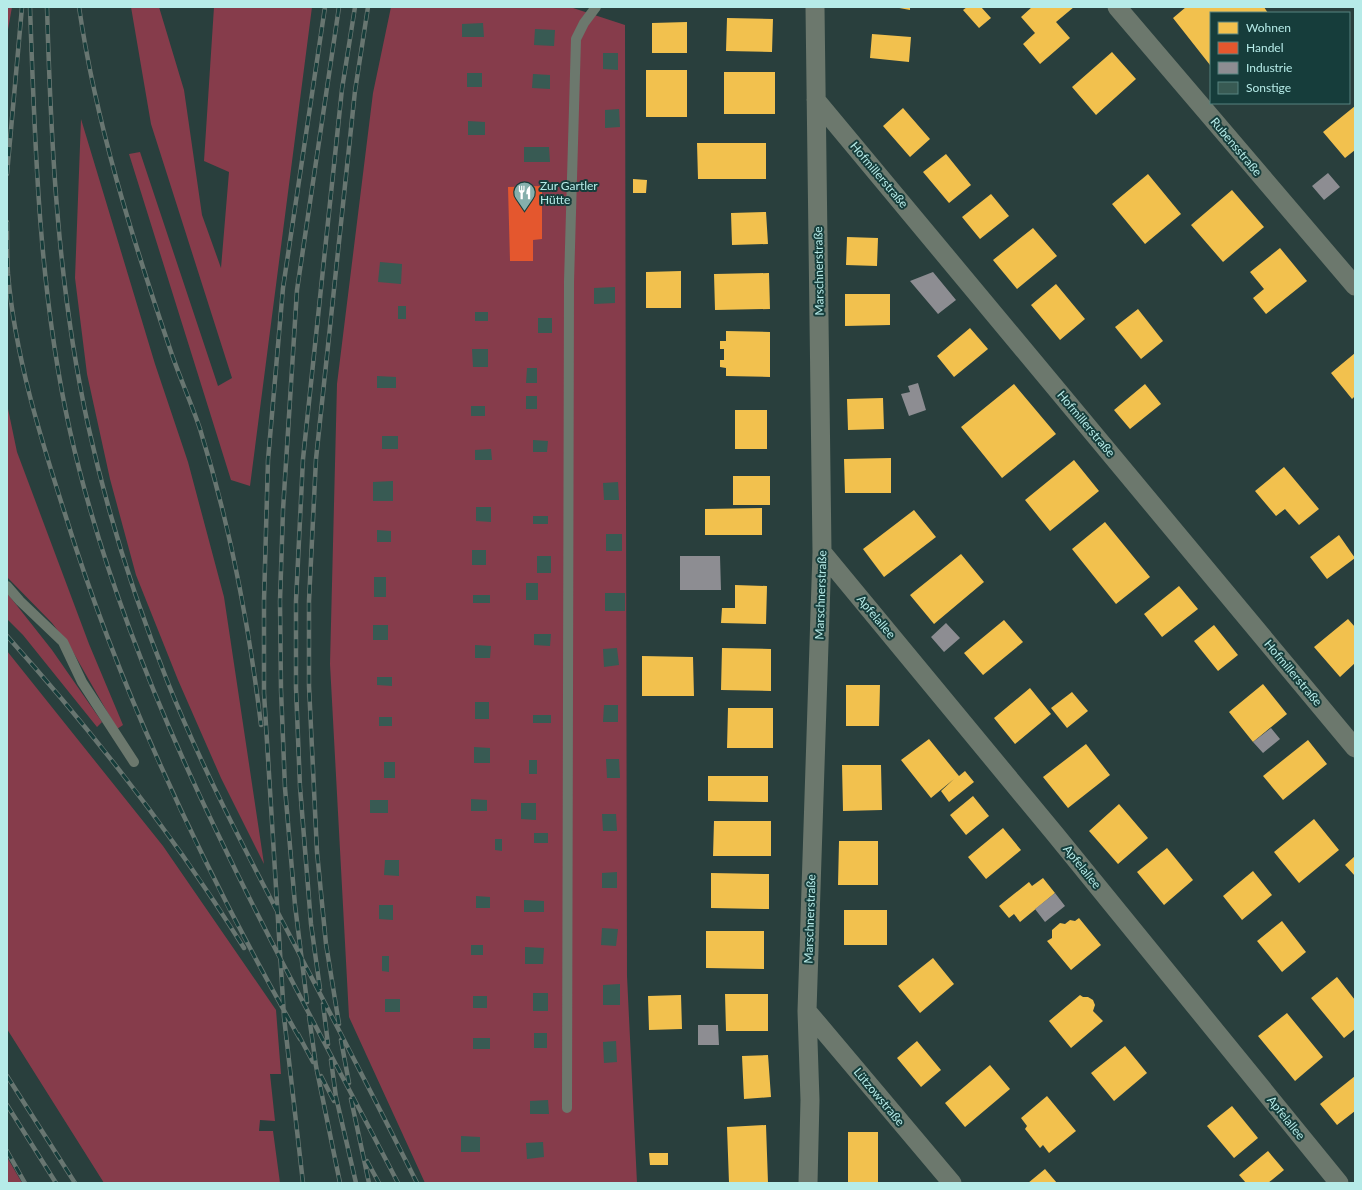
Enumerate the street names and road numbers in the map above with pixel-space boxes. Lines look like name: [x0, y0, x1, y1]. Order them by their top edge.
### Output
street label: Rubensstraße: [1208, 114, 1265, 179]
street label: Hofmillerstraße: [847, 138, 911, 211]
street label: Marschnerstraße: [810, 226, 827, 316]
street label: Hofmillerstraße: [1054, 387, 1118, 460]
street label: Marschnerstraße: [811, 550, 830, 640]
street label: Apfelallee: [854, 592, 899, 642]
street label: Hofmillerstraße: [1261, 636, 1325, 709]
street label: Apfelallee: [1060, 842, 1105, 892]
street label: Marschnerstraße: [800, 874, 819, 964]
street label: Lützowstraße: [851, 1065, 908, 1129]
street label: Apfelallee: [1264, 1093, 1309, 1143]

